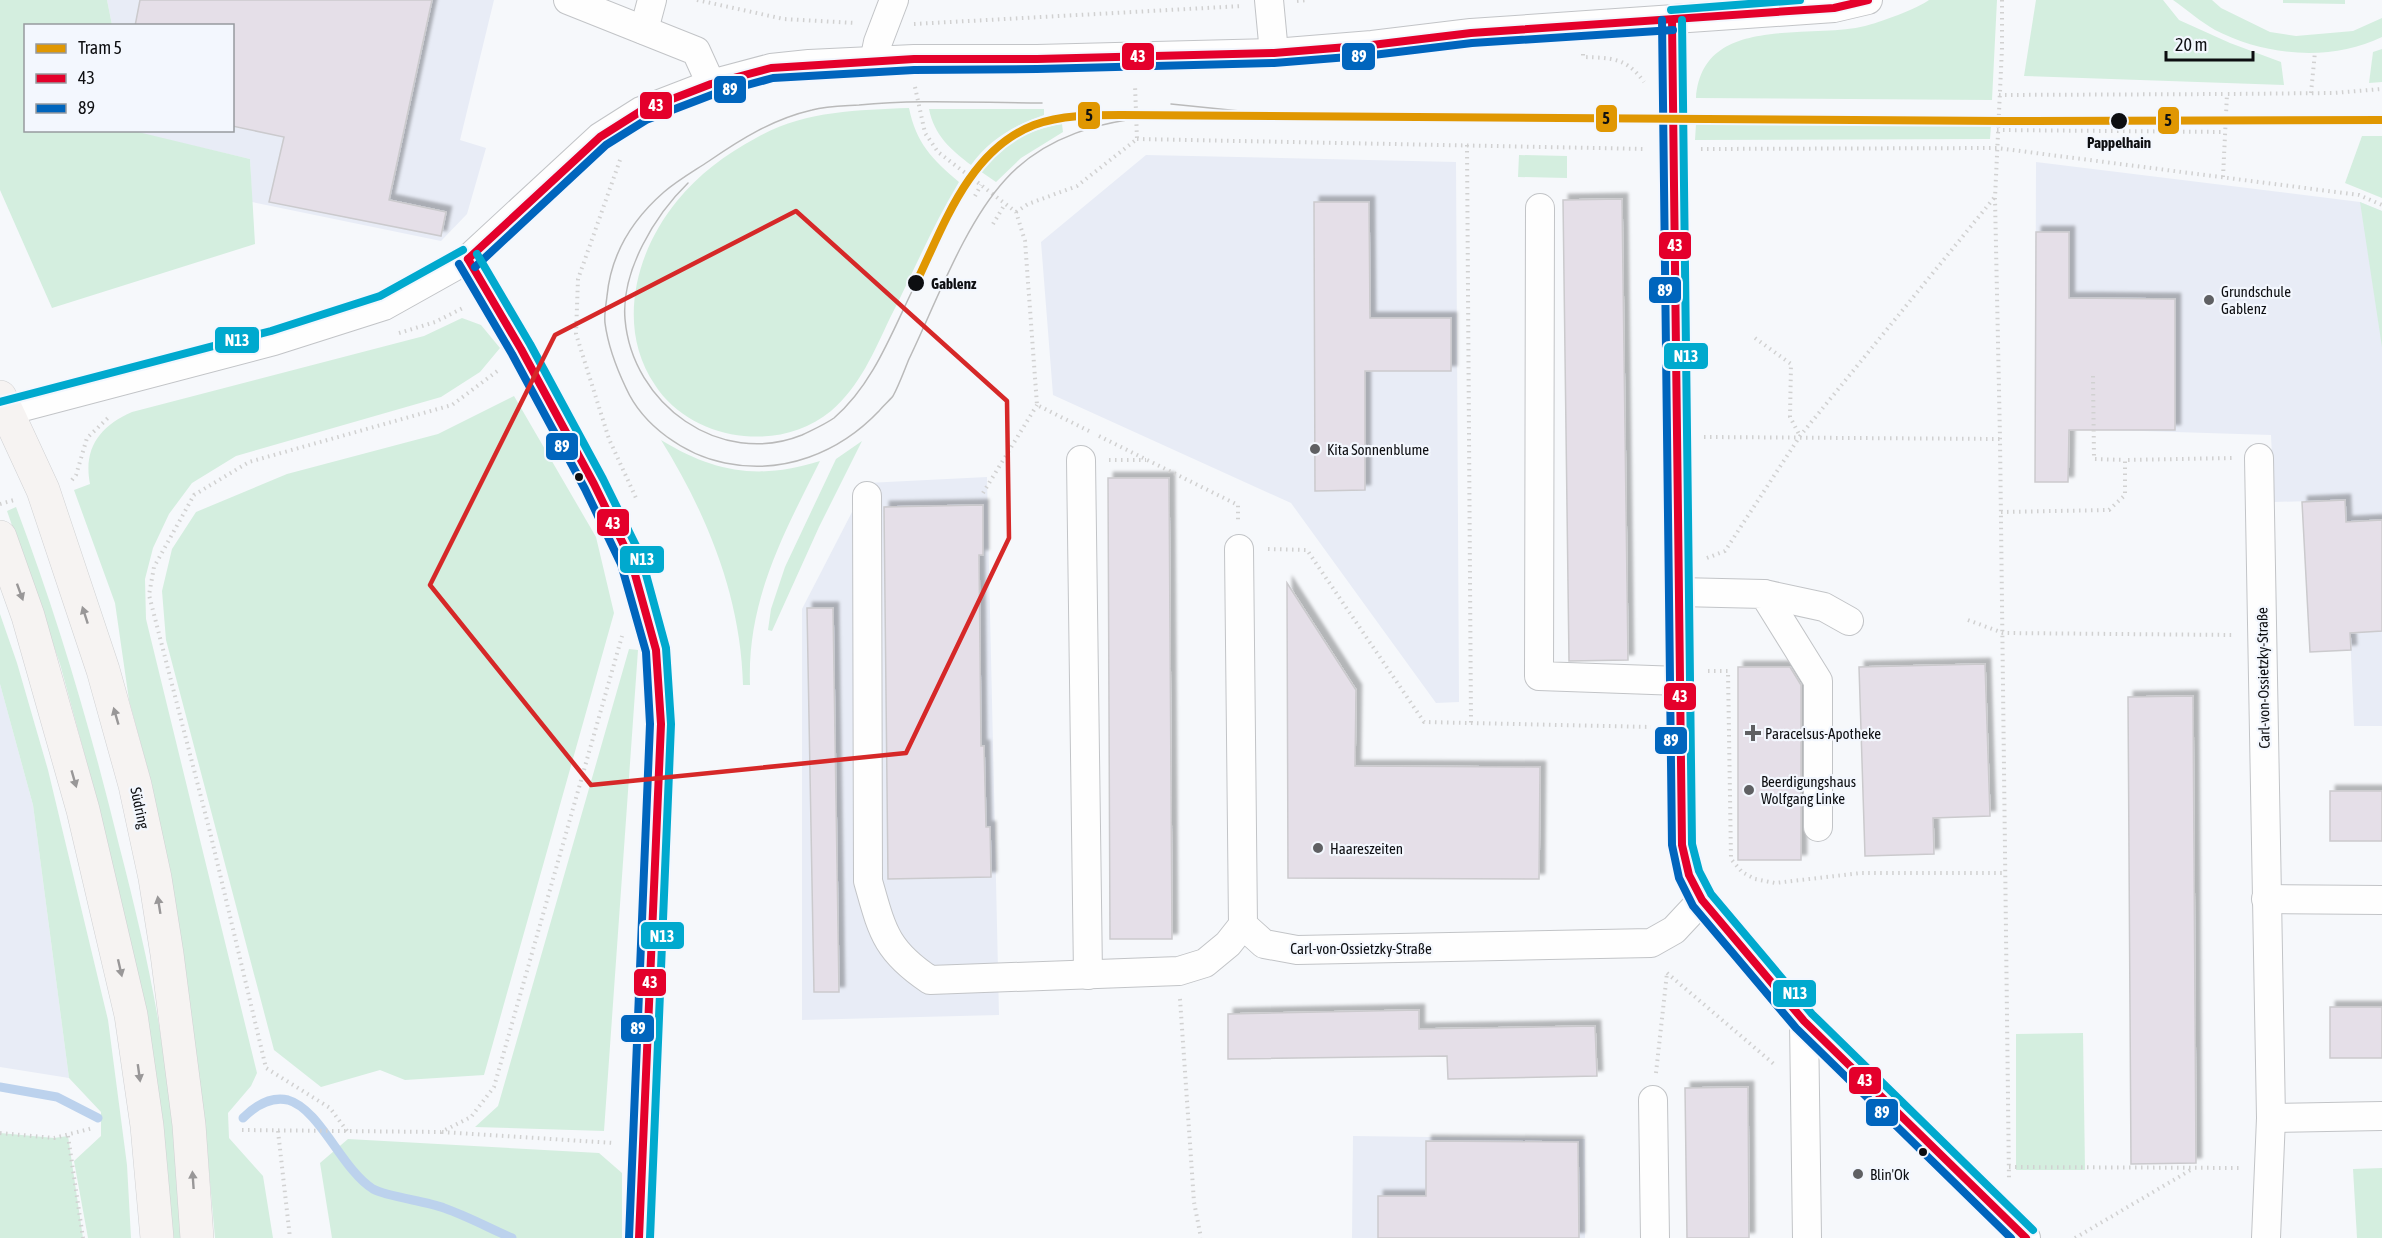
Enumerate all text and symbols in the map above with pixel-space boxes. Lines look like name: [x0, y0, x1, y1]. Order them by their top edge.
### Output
legend: [24, 24, 234, 132]
scale bar: [2166, 24, 2253, 62]
text: 20 m: [2175, 34, 2207, 55]
text: Tram 5: [78, 37, 122, 58]
line badge: 43: [1121, 42, 1155, 71]
line badge: 89: [1341, 42, 1376, 71]
text: 43: [1129, 47, 1146, 65]
text: 89: [1351, 47, 1367, 65]
text: 43: [78, 67, 95, 88]
line badge: 89: [713, 75, 747, 104]
text: 89: [722, 80, 738, 98]
line badge: 43: [639, 91, 673, 120]
text: 43: [647, 96, 664, 114]
text: 89: [78, 97, 95, 118]
line badge: 5: [1077, 101, 1101, 130]
line badge: 5: [1595, 104, 1618, 133]
text: 5: [1085, 106, 1093, 124]
line badge: 5: [2157, 106, 2180, 135]
text: 5: [1602, 109, 1610, 127]
marker: Pappelhain: [2109, 111, 2129, 131]
text: 5: [2164, 111, 2172, 129]
place label: Pappelhain: [2087, 134, 2151, 151]
line badge: 43: [1658, 231, 1692, 260]
text: 43: [1666, 236, 1683, 254]
marker: Gablenz: [906, 273, 926, 293]
place label: Gablenz: [931, 275, 977, 292]
line badge: 89: [1648, 276, 1682, 304]
text: 89: [1657, 281, 1673, 299]
place label: Grundschule Gablenz: [2221, 283, 2291, 317]
marker: Grundschule Gablenz: [2202, 293, 2216, 307]
line badge: N13: [214, 326, 260, 354]
text: N13: [225, 331, 249, 349]
line badge: N13: [1663, 342, 1709, 370]
text: N13: [1674, 347, 1698, 365]
line badge: 89: [545, 432, 579, 461]
text: 89: [554, 437, 570, 455]
place label: Kita Sonnenblume: [1327, 441, 1429, 458]
marker: Kita Sonnenblume: [1308, 442, 1322, 456]
unlabelled marker: [573, 471, 585, 483]
line badge: 43: [596, 508, 630, 537]
text: 43: [604, 514, 621, 532]
line badge: N13: [619, 545, 665, 574]
text: N13: [630, 550, 654, 568]
one-way arrow: [15, 583, 25, 601]
one-way arrow: [80, 606, 89, 624]
street label: Carl-von-Ossietzky-Straße: [2253, 607, 2273, 749]
line badge: 43: [1663, 682, 1697, 711]
text: 43: [1671, 687, 1688, 705]
one-way arrow: [111, 706, 120, 724]
place label: Paracelsus-Apotheke: [1765, 725, 1881, 742]
line badge: 89: [1654, 726, 1688, 755]
marker: Paracelsus-Apotheke: [1746, 726, 1760, 740]
text: 89: [1663, 731, 1679, 749]
one-way arrow: [70, 770, 80, 788]
place label: Beerdigungshaus Wolfgang Linke: [1761, 773, 1856, 807]
marker: Beerdigungshaus Wolfgang Linke: [1742, 783, 1756, 797]
street label: Südring: [127, 786, 153, 831]
place label: Haareszeiten: [1330, 840, 1403, 857]
marker: Haareszeiten: [1311, 841, 1325, 855]
one-way arrow: [155, 896, 164, 915]
line badge: N13: [640, 921, 685, 950]
text: N13: [650, 927, 674, 945]
street label: Carl-von-Ossietzky-Straße: [1290, 940, 1432, 957]
one-way arrow: [116, 959, 126, 978]
line badge: 43: [633, 968, 667, 997]
text: 43: [641, 973, 658, 991]
line badge: N13: [1772, 979, 1817, 1008]
text: N13: [1783, 984, 1807, 1002]
line badge: 89: [620, 1014, 655, 1043]
text: 89: [630, 1019, 646, 1037]
one-way arrow: [135, 1063, 144, 1082]
line badge: 43: [1848, 1066, 1882, 1095]
text: 43: [1856, 1071, 1873, 1089]
line badge: 89: [1865, 1098, 1899, 1127]
text: 89: [1874, 1103, 1890, 1121]
unlabelled marker: [1917, 1146, 1929, 1158]
place label: Blin'Ok: [1870, 1166, 1910, 1183]
marker: Blin'Ok: [1851, 1167, 1865, 1181]
one-way arrow: [188, 1170, 198, 1189]

